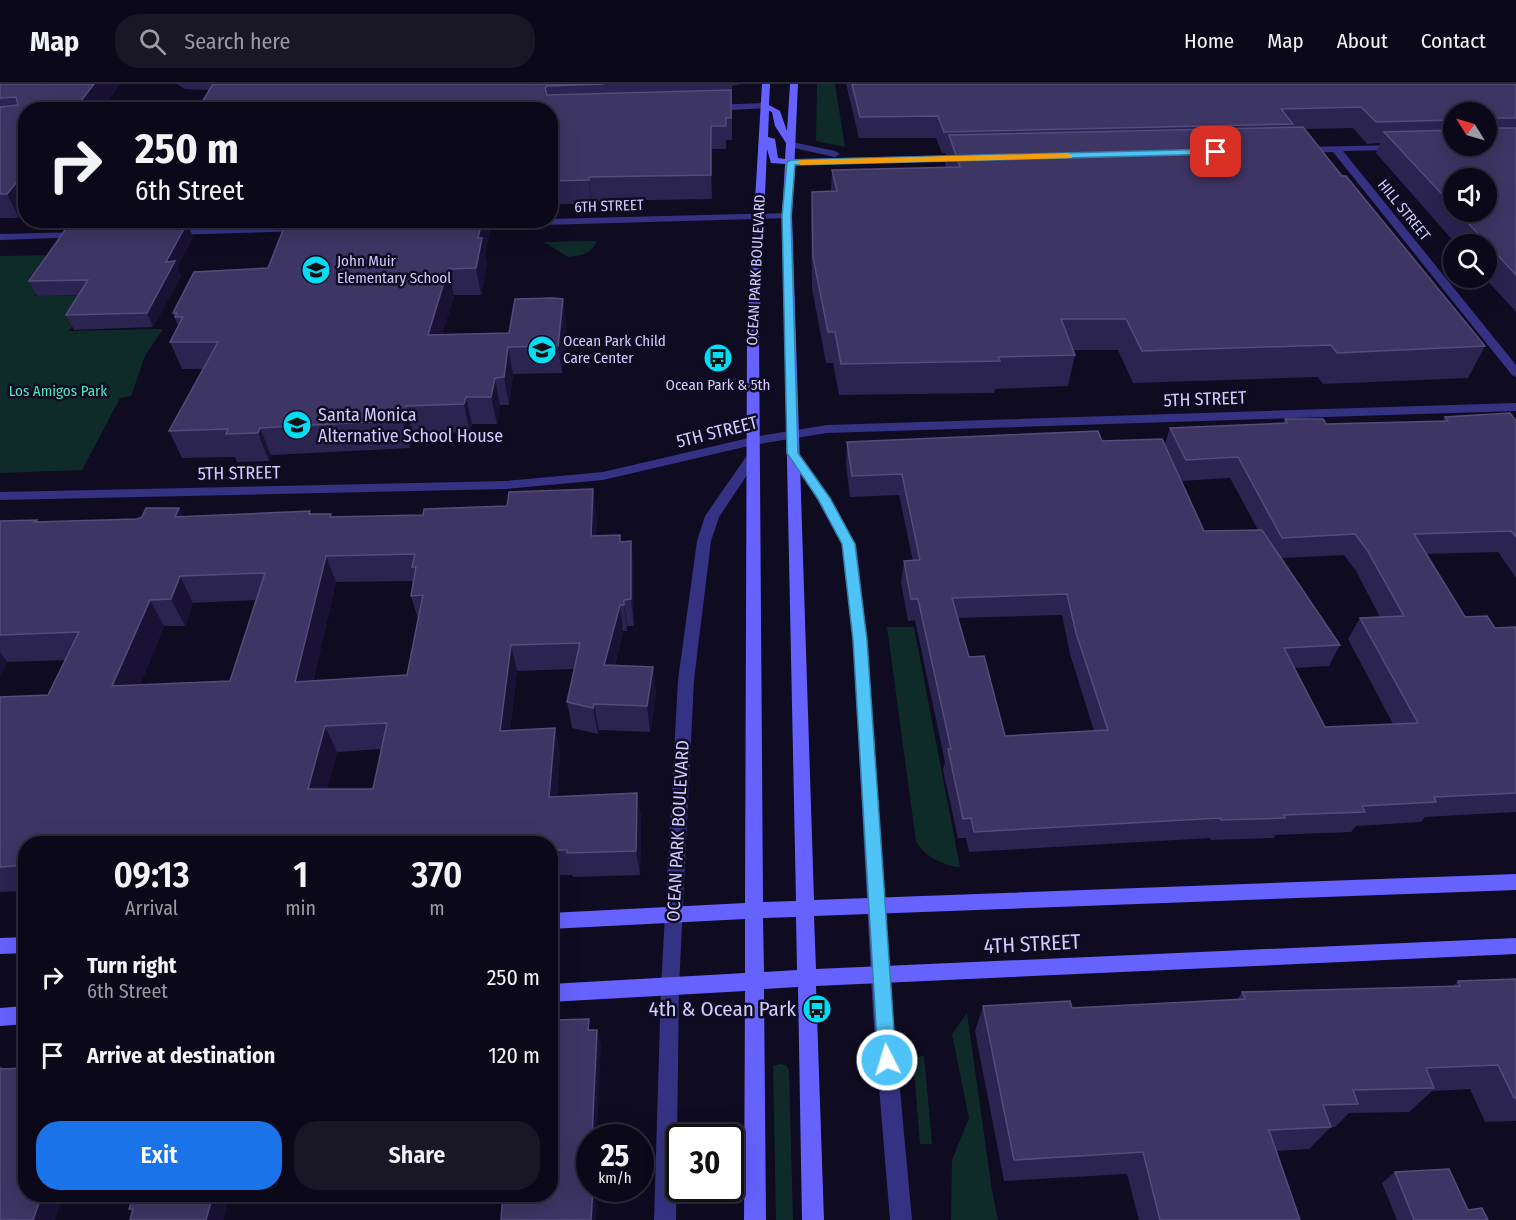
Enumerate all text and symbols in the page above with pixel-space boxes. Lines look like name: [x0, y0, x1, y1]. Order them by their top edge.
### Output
search box: [115, 14, 535, 68]
text: Map: [30, 25, 79, 58]
icon: search: [136, 25, 169, 58]
text: Search here: [184, 28, 290, 55]
text: Home: [1184, 28, 1234, 54]
text: Map: [1267, 28, 1304, 54]
text: About: [1337, 28, 1388, 54]
text: Contact: [1421, 28, 1486, 54]
north arrow: [1443, 102, 1497, 156]
map controls: [1443, 102, 1497, 288]
text: 250 m: [135, 124, 239, 174]
icon: right: [36, 126, 114, 204]
pin: [1190, 126, 1241, 177]
icon: arrive: [1199, 135, 1232, 168]
button: sound: [1443, 168, 1497, 222]
text: 6th Street: [135, 175, 244, 207]
street label: HILL STREET: [1374, 176, 1434, 244]
street label: OCEAN PARK BOULEVARD: [743, 194, 769, 346]
street label: 6TH STREET: [574, 196, 644, 216]
button: search: [1443, 234, 1497, 288]
place label: John Muir Elementary School: [337, 252, 451, 287]
school or university icon: John Muir Elementary School: [300, 254, 332, 286]
place label: Ocean Park Child Care Center: [563, 332, 666, 367]
school or university icon: Ocean Park Child Care Center: [526, 334, 558, 366]
bus stop icon: Ocean Park & 5th: [702, 342, 734, 374]
place label: Ocean Park & 5th: [666, 376, 770, 394]
park label: Los Amigos Park: [9, 382, 107, 400]
street label: 5TH STREET: [1163, 387, 1247, 411]
place label: Santa Monica Alternative School House: [318, 404, 503, 447]
school or university icon: Santa Monica Alternative School House: [281, 409, 313, 441]
street label: 5TH STREET: [674, 411, 761, 453]
street label: 5TH STREET: [197, 461, 281, 485]
street label: OCEAN PARK BOULEVARD: [662, 740, 694, 922]
text: 09:13: [114, 853, 190, 897]
text: 1: [293, 853, 308, 897]
text: 370: [412, 853, 462, 897]
text: Arrival: [125, 896, 178, 920]
text: min: [285, 896, 316, 920]
text: m: [429, 896, 445, 920]
street label: 4TH STREET: [983, 928, 1081, 960]
text: Turn right: [87, 952, 176, 979]
icon: right: [36, 961, 69, 994]
text: 250 m: [487, 964, 540, 991]
text: 6th Street: [87, 979, 168, 1003]
bus stop icon: 4th & Ocean Park: [801, 993, 833, 1025]
place label: 4th & Ocean Park: [649, 996, 796, 1022]
position arrow: [855, 1028, 919, 1092]
icon: arrive: [36, 1039, 69, 1072]
text: Arrive at destination: [87, 1042, 275, 1069]
text: 120 m: [488, 1042, 540, 1069]
button: Exit: [36, 1121, 282, 1190]
button: Share: [294, 1121, 540, 1190]
speed limit sign: 30: [666, 1124, 744, 1202]
text: 25: [601, 1138, 629, 1174]
text: km/h: [598, 1169, 632, 1187]

